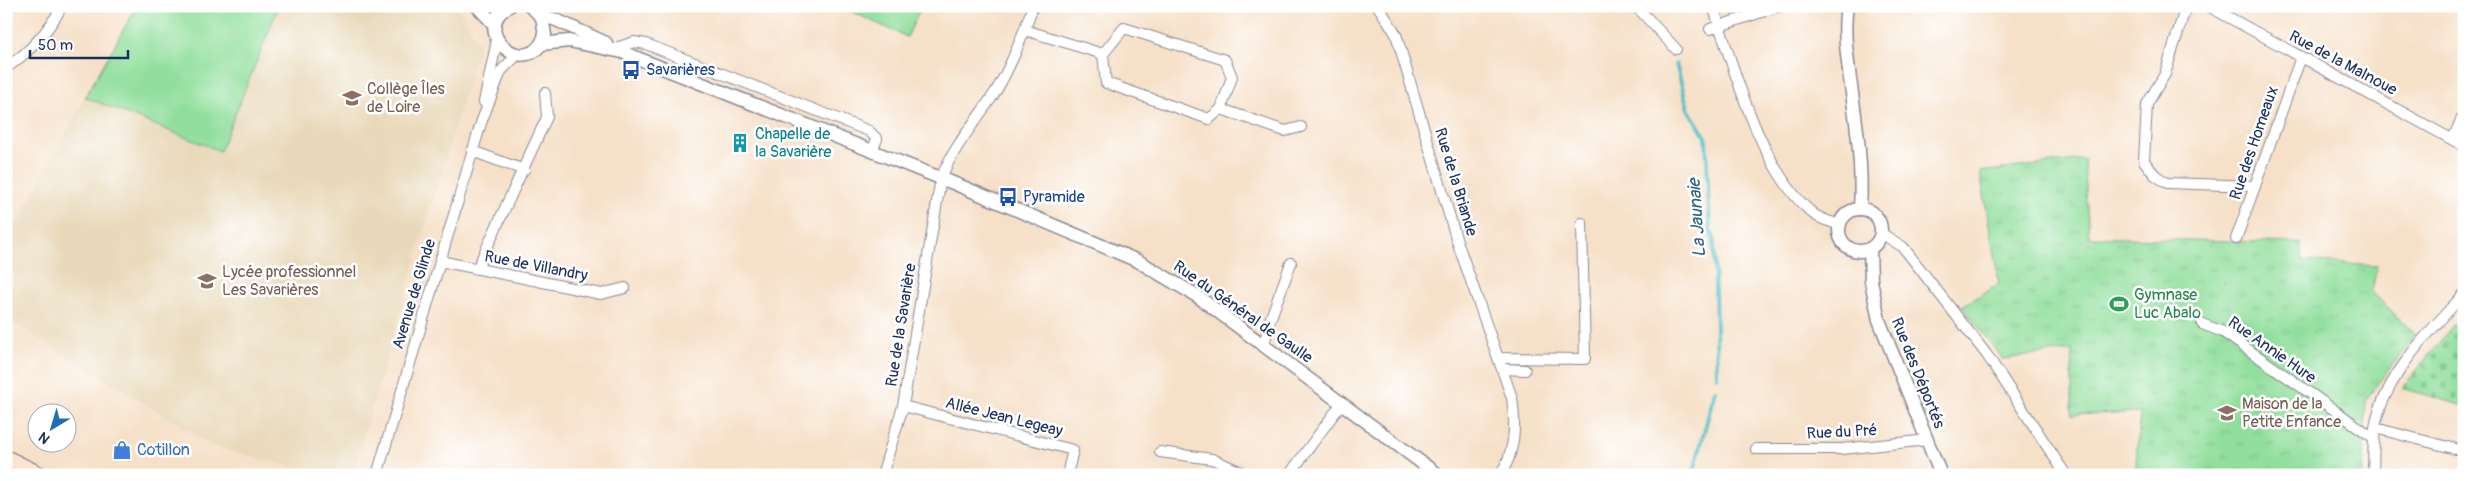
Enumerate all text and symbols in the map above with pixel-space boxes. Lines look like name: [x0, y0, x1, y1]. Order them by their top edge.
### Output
street label: Rue de la Malnoue: [2286, 26, 2401, 100]
scale bar: [30, 28, 128, 60]
text: 50 m: [38, 36, 73, 55]
bus stop icon: Savarières: [620, 59, 642, 81]
place label: Savarières: [646, 60, 715, 80]
place label: Collège Îles de Loire: [367, 79, 445, 117]
street label: Rue des Homeaux: [2225, 84, 2283, 202]
school or university icon: Collège Îles de Loire: [341, 87, 363, 109]
place label: Chapelle de la Savarière: [755, 124, 832, 162]
street label: Rue de la Briande: [1430, 125, 1482, 239]
building icon: Chapelle de la Savarière: [729, 132, 751, 154]
water label: La Jaunaie: [1683, 176, 1711, 258]
bus stop icon: Pyramide: [997, 186, 1019, 208]
place label: Pyramide: [1023, 187, 1085, 207]
street label: Avenue de Glinde: [388, 237, 440, 351]
street label: Rue de Villandry: [483, 246, 589, 286]
street label: Rue du Général de Gaulle: [1169, 256, 1317, 368]
place label: Lycée professionnel Les Savarières: [222, 262, 356, 300]
street label: Rue de la Savarière: [881, 262, 921, 388]
school or university icon: Lycée professionnel Les Savarières: [196, 270, 218, 292]
place label: Gymnase Luc Abalo: [2134, 285, 2201, 323]
sports icon: Gymnase Luc Abalo: [2108, 293, 2130, 315]
street label: Rue Annie Hure: [2224, 312, 2320, 388]
street label: Rue des Déportés: [1887, 315, 1949, 431]
street label: Allée Jean Legeay: [943, 393, 1065, 441]
place label: Maison de la Petite Enfance: [2242, 394, 2341, 432]
school or university icon: Maison de la Petite Enfance: [2216, 402, 2238, 424]
north arrow: [28, 404, 78, 454]
street label: Rue du Pré: [1806, 420, 1878, 444]
text: N: [35, 428, 53, 447]
shop icon: Cotillon: [111, 439, 133, 461]
place label: Cotillon: [137, 440, 190, 460]

